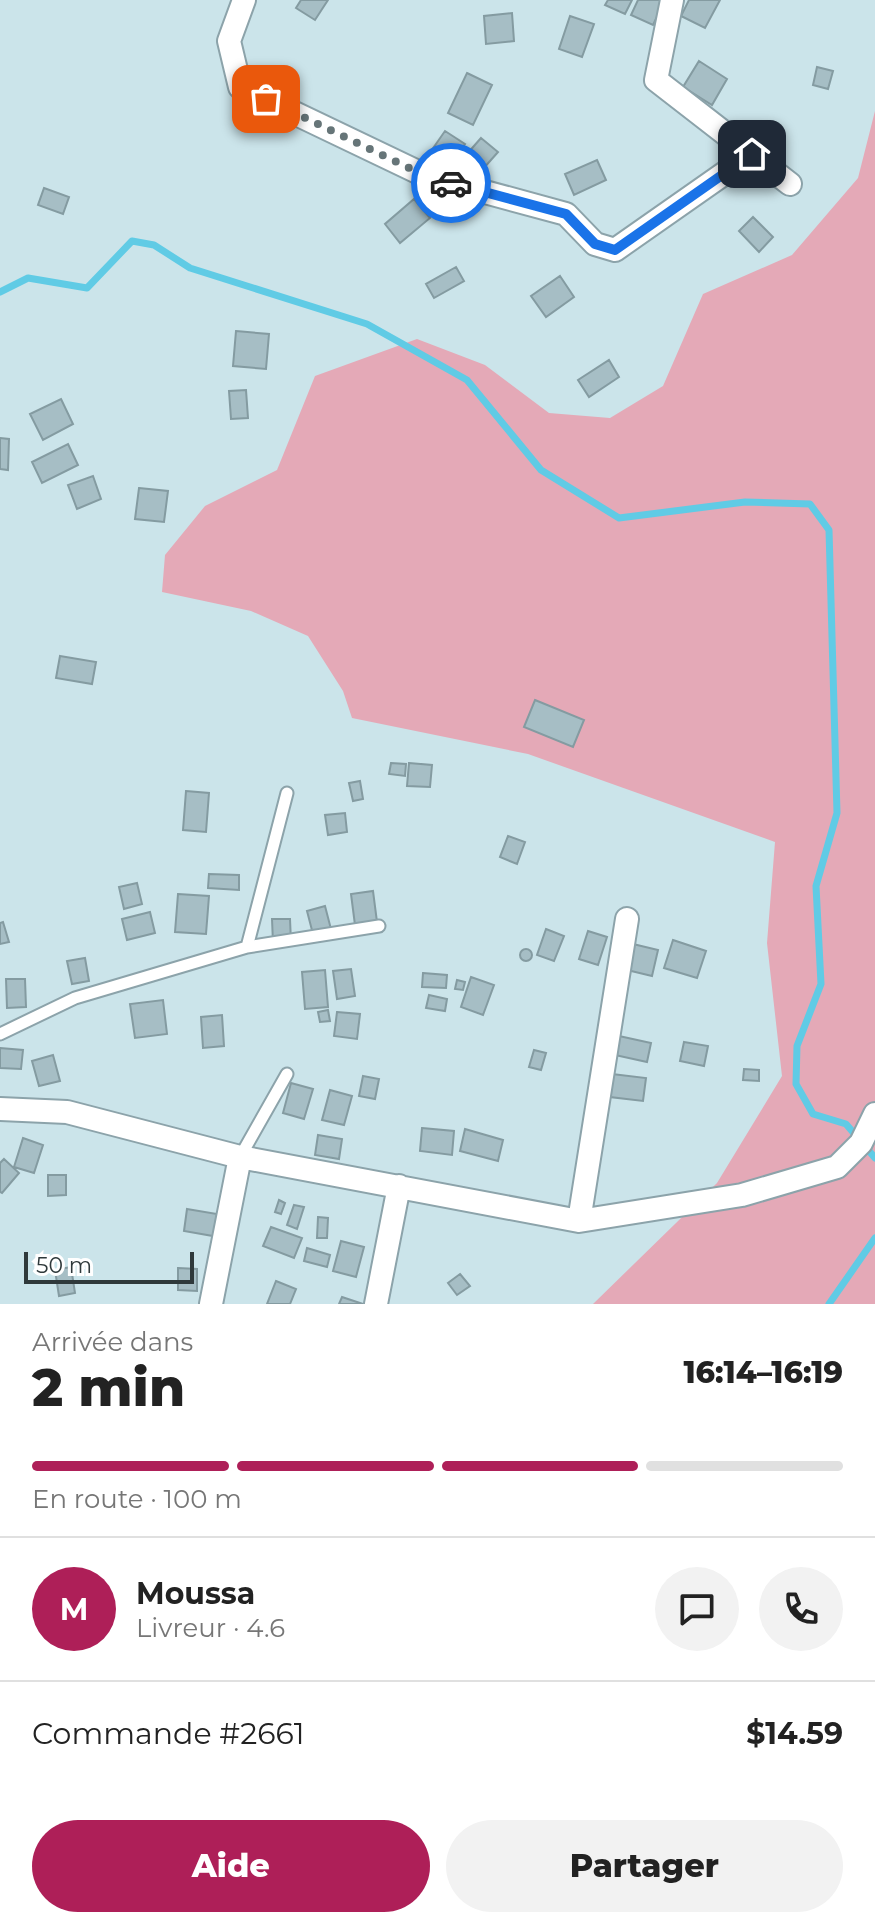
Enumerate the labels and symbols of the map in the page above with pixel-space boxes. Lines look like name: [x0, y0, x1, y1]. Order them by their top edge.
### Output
pin: [232, 65, 300, 133]
pin: [718, 120, 786, 188]
courier: [411, 143, 491, 223]
scale bar: [24, 1248, 194, 1284]

